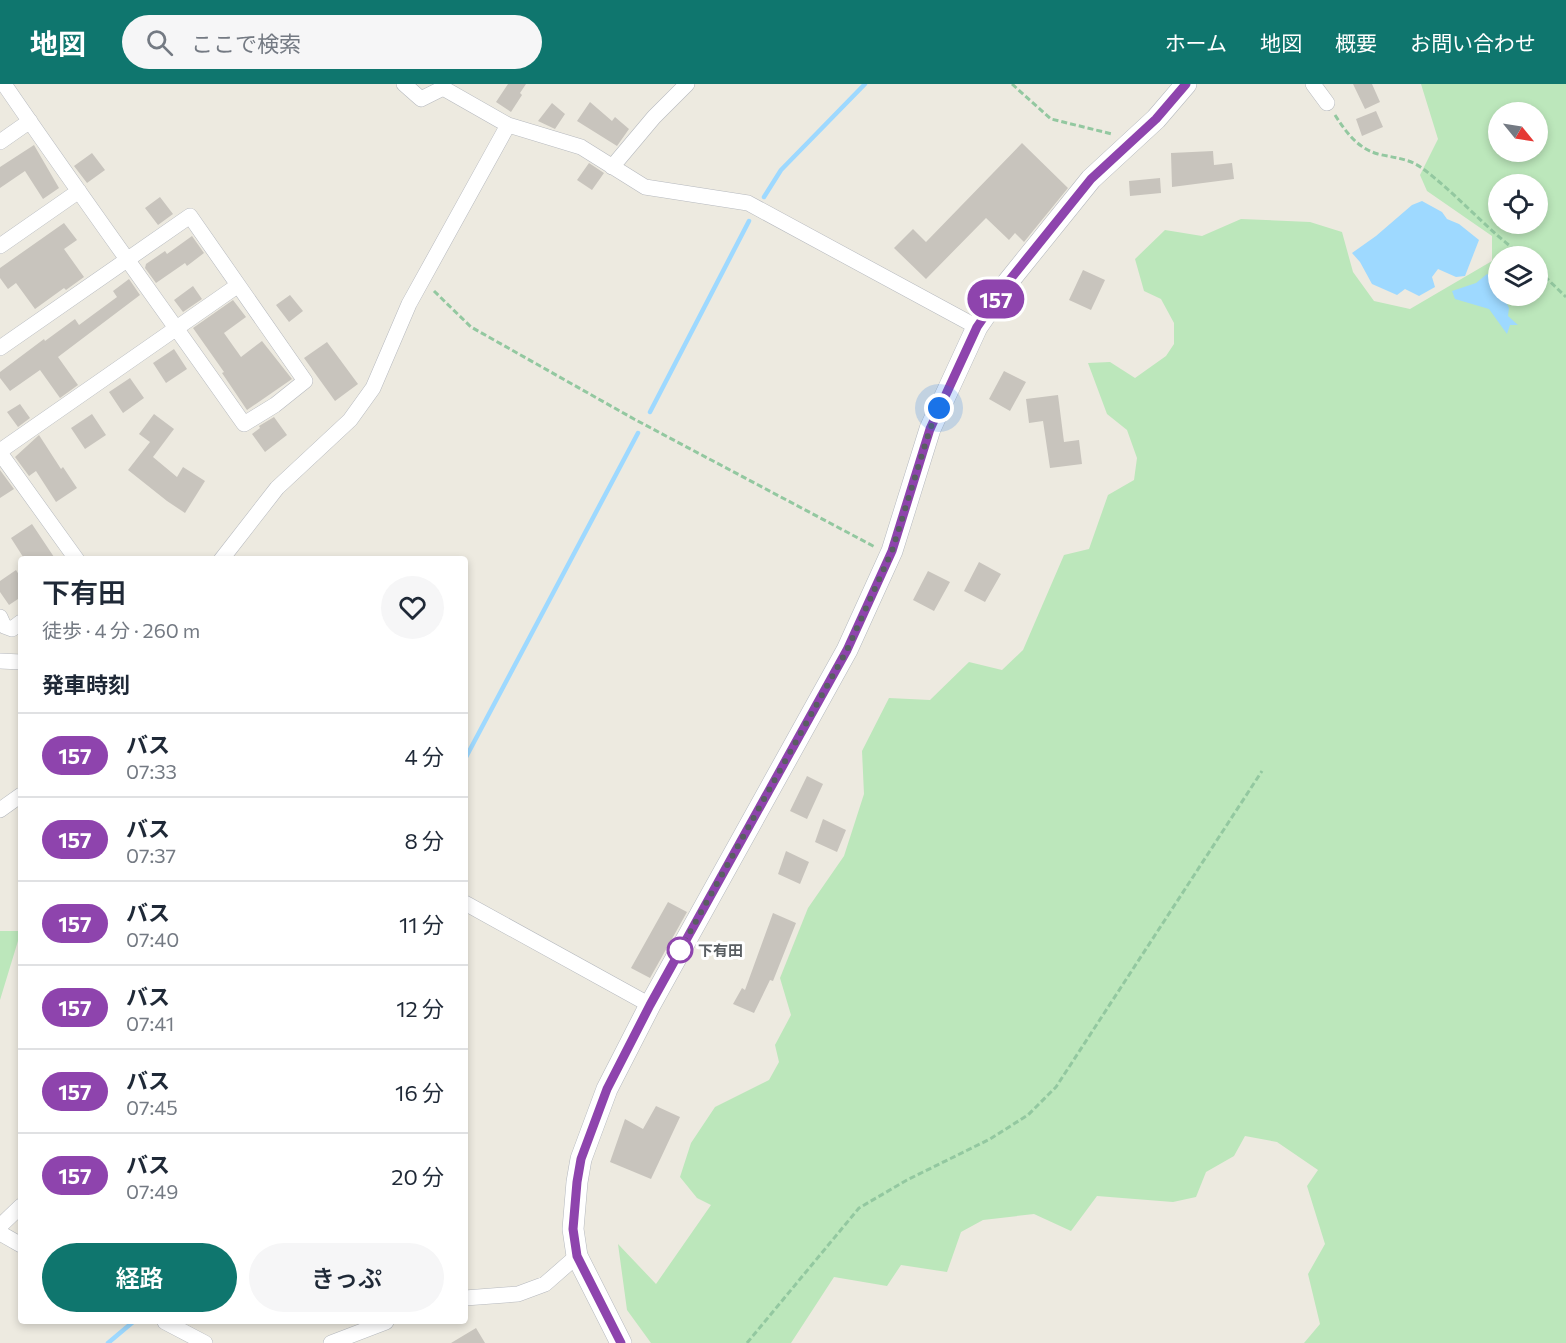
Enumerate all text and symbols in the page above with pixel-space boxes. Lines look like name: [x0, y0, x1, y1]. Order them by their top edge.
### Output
search box: [122, 15, 542, 69]
text: 地図: [30, 26, 86, 60]
icon: search: [143, 26, 176, 59]
text: ここで検索: [191, 30, 301, 57]
text: ホーム: [1165, 30, 1227, 55]
text: 地図: [1260, 30, 1302, 55]
text: 概要: [1335, 30, 1377, 55]
text: お問い合わせ: [1410, 30, 1536, 55]
north arrow: [1488, 102, 1548, 162]
map controls: [1488, 102, 1548, 306]
button: locate: [1488, 174, 1548, 234]
button: layers: [1488, 246, 1548, 306]
line badge: 157: [962, 280, 1030, 318]
text: 157: [979, 287, 1013, 312]
your location: [924, 393, 954, 423]
text: 下有田: [42, 575, 126, 609]
button: heart: [381, 576, 444, 639]
text: 徒歩 · 4 分 · 260 m: [42, 618, 200, 642]
text: 発車時刻: [42, 671, 130, 698]
text: バス: [126, 731, 170, 758]
text: 157: [58, 743, 92, 768]
text: 4 分: [405, 743, 444, 770]
text: 07:33: [126, 759, 177, 783]
text: バス: [126, 815, 170, 842]
text: 157: [58, 827, 92, 852]
text: 8 分: [404, 827, 444, 854]
text: 07:37: [126, 843, 176, 867]
text: バス: [126, 899, 170, 926]
text: 157: [58, 911, 92, 936]
text: 11 分: [399, 911, 444, 938]
text: 07:40: [126, 927, 179, 951]
marker: 下有田: [667, 937, 693, 963]
place label: 下有田: [698, 941, 743, 959]
text: バス: [126, 983, 170, 1010]
text: 157: [58, 995, 92, 1020]
text: 12 分: [396, 995, 444, 1022]
text: 07:41: [126, 1011, 174, 1035]
text: バス: [126, 1067, 170, 1094]
text: 157: [58, 1079, 92, 1104]
text: 16 分: [395, 1079, 444, 1106]
text: 07:45: [126, 1095, 178, 1119]
text: バス: [126, 1151, 170, 1178]
text: 157: [58, 1163, 92, 1188]
text: 20 分: [391, 1163, 444, 1190]
text: 07:49: [126, 1179, 178, 1203]
button: 経路: [42, 1243, 237, 1312]
button: きっぷ: [249, 1243, 444, 1312]

